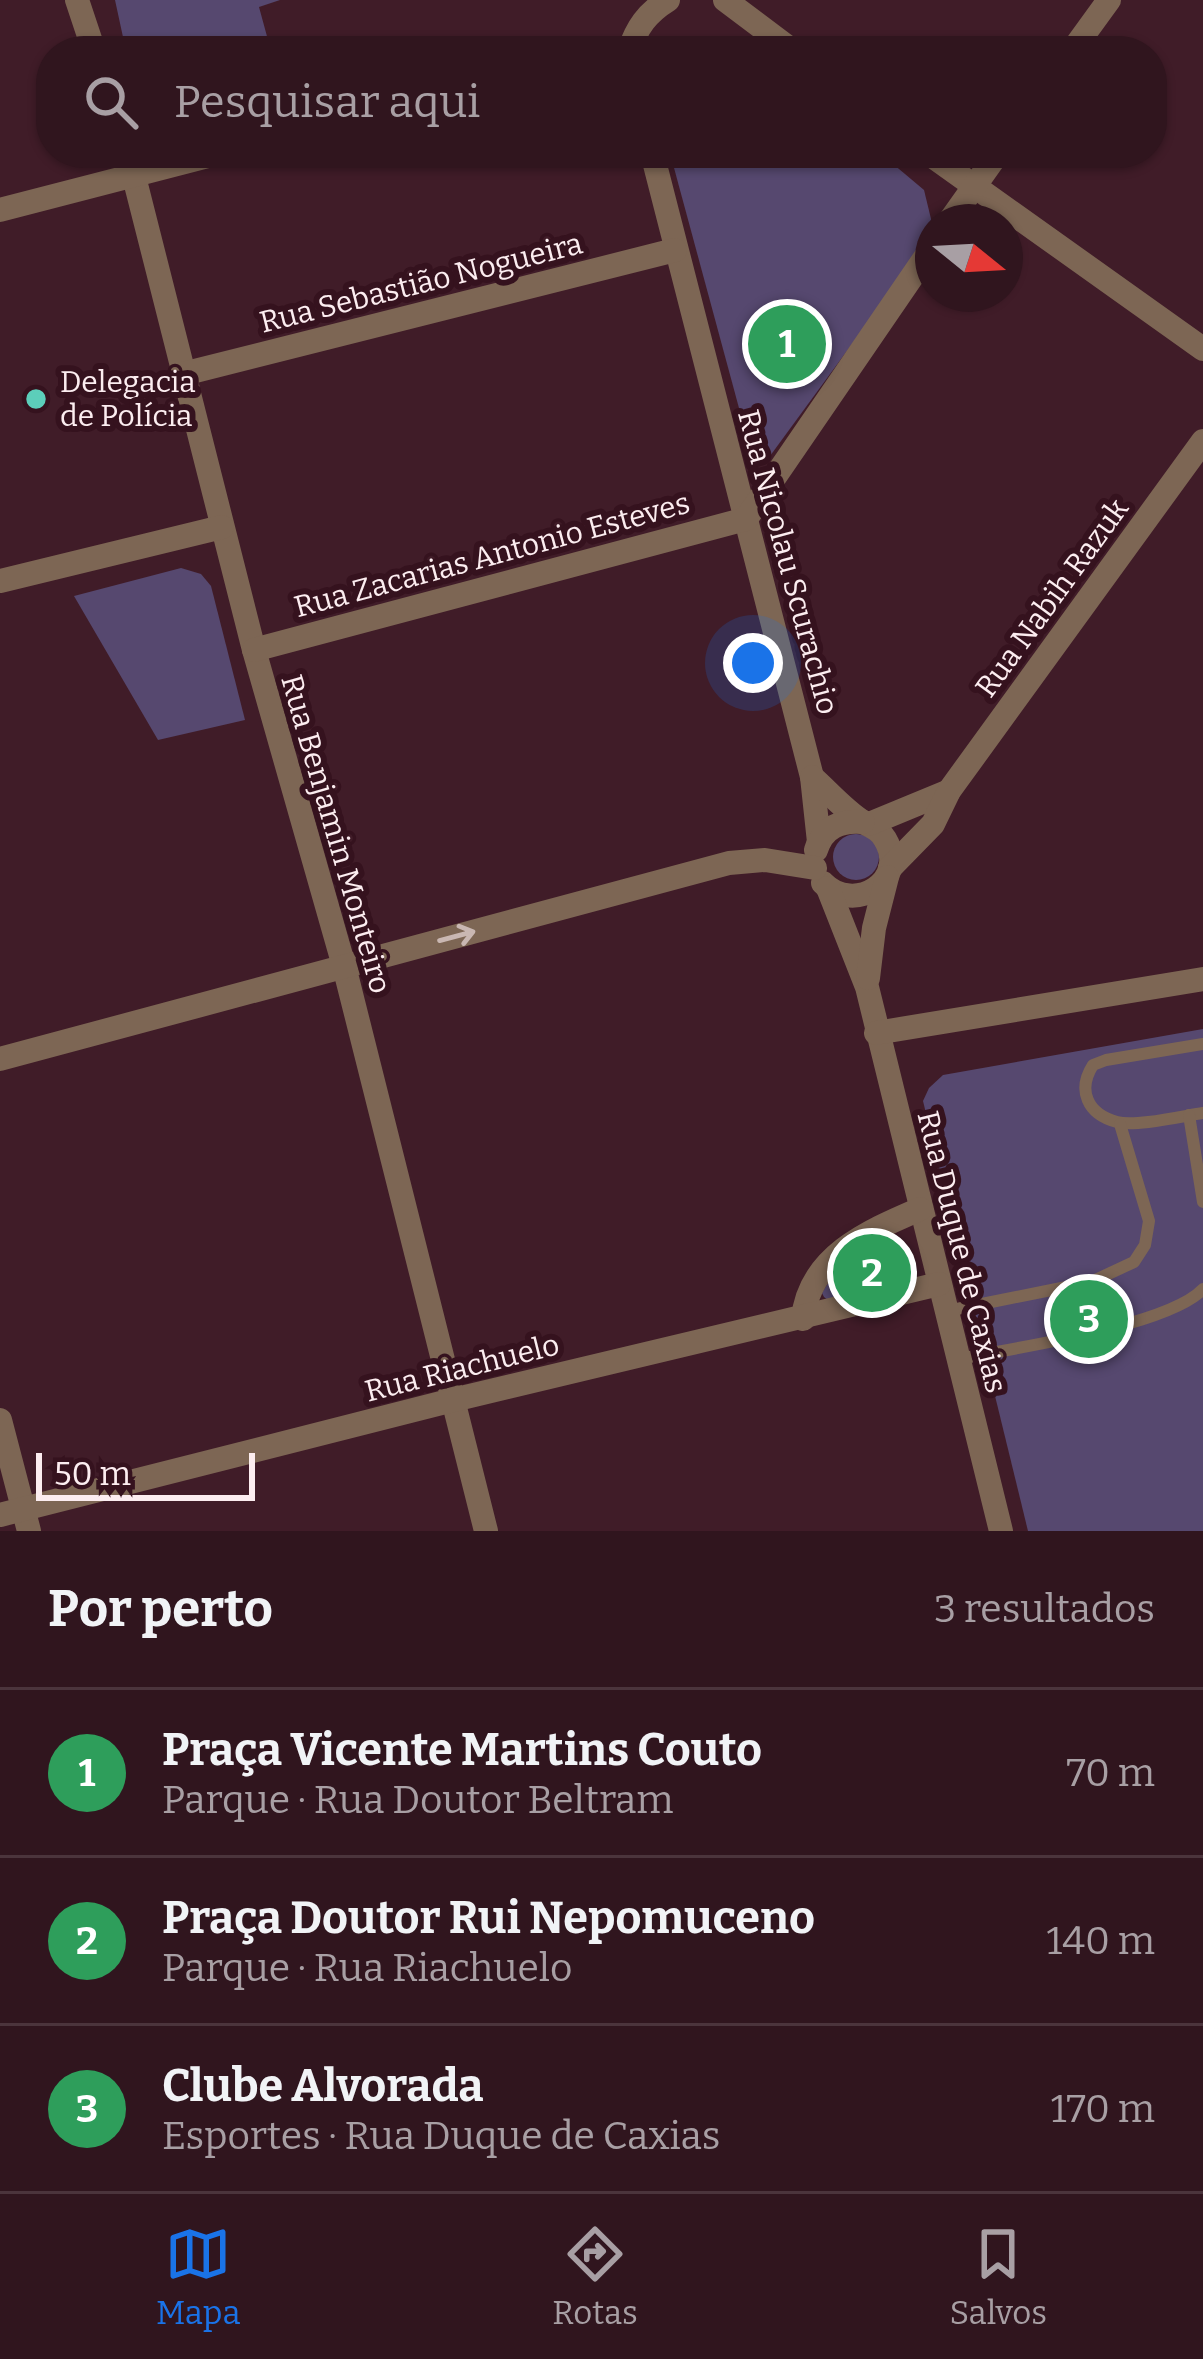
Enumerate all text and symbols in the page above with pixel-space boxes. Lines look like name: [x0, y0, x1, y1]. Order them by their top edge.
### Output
search box: [36, 36, 1167, 168]
icon: search: [78, 69, 144, 135]
text: Pesquisar aqui: [174, 75, 480, 129]
north arrow: [915, 204, 1023, 312]
street label: Rua Sebastião Nogueira: [256, 225, 586, 341]
pin: 1: [748, 299, 826, 389]
place label: Delegacia de Polícia: [60, 364, 196, 434]
marker: Delegacia de Polícia: [23, 386, 49, 412]
street label: Rua Nicolau Scurachio: [730, 406, 846, 718]
street label: Rua Zacarias Antonio Esteves: [290, 485, 694, 625]
street label: Rua Nabih Razuk: [968, 492, 1136, 704]
your location: [723, 633, 783, 693]
street label: Rua Benjamin Monteiro: [273, 671, 399, 997]
one-way arrow: [437, 923, 475, 945]
street label: Rua Duque de Caxias: [910, 1107, 1014, 1397]
pin: 2: [833, 1228, 911, 1318]
pin: 3: [1050, 1274, 1128, 1364]
street label: Rua Riachuelo: [361, 1326, 563, 1410]
scale bar: [36, 1447, 255, 1500]
text: 50 m: [54, 1454, 131, 1494]
text: Por perto: [48, 1578, 273, 1640]
text: 3 resultados: [934, 1586, 1155, 1632]
text: Praça Vicente Martins Couto: [162, 1723, 762, 1777]
text: 1: [79, 1750, 95, 1796]
text: 70 m: [1066, 1750, 1155, 1796]
text: Parque · Rua Doutor Beltram: [162, 1777, 673, 1823]
text: Praça Doutor Rui Nepomuceno: [162, 1891, 815, 1945]
text: 2: [76, 1918, 98, 1964]
text: 140 m: [1046, 1918, 1155, 1964]
text: Parque · Rua Riachuelo: [162, 1945, 572, 1991]
text: Clube Alvorada: [162, 2059, 484, 2113]
text: 3: [76, 2086, 98, 2132]
text: 170 m: [1051, 2086, 1155, 2132]
text: Esportes · Rua Duque de Caxias: [162, 2113, 720, 2159]
tab: Mapa: [156, 2221, 241, 2333]
tab: Rotas: [552, 2221, 638, 2333]
tab: Salvos: [950, 2221, 1047, 2333]

